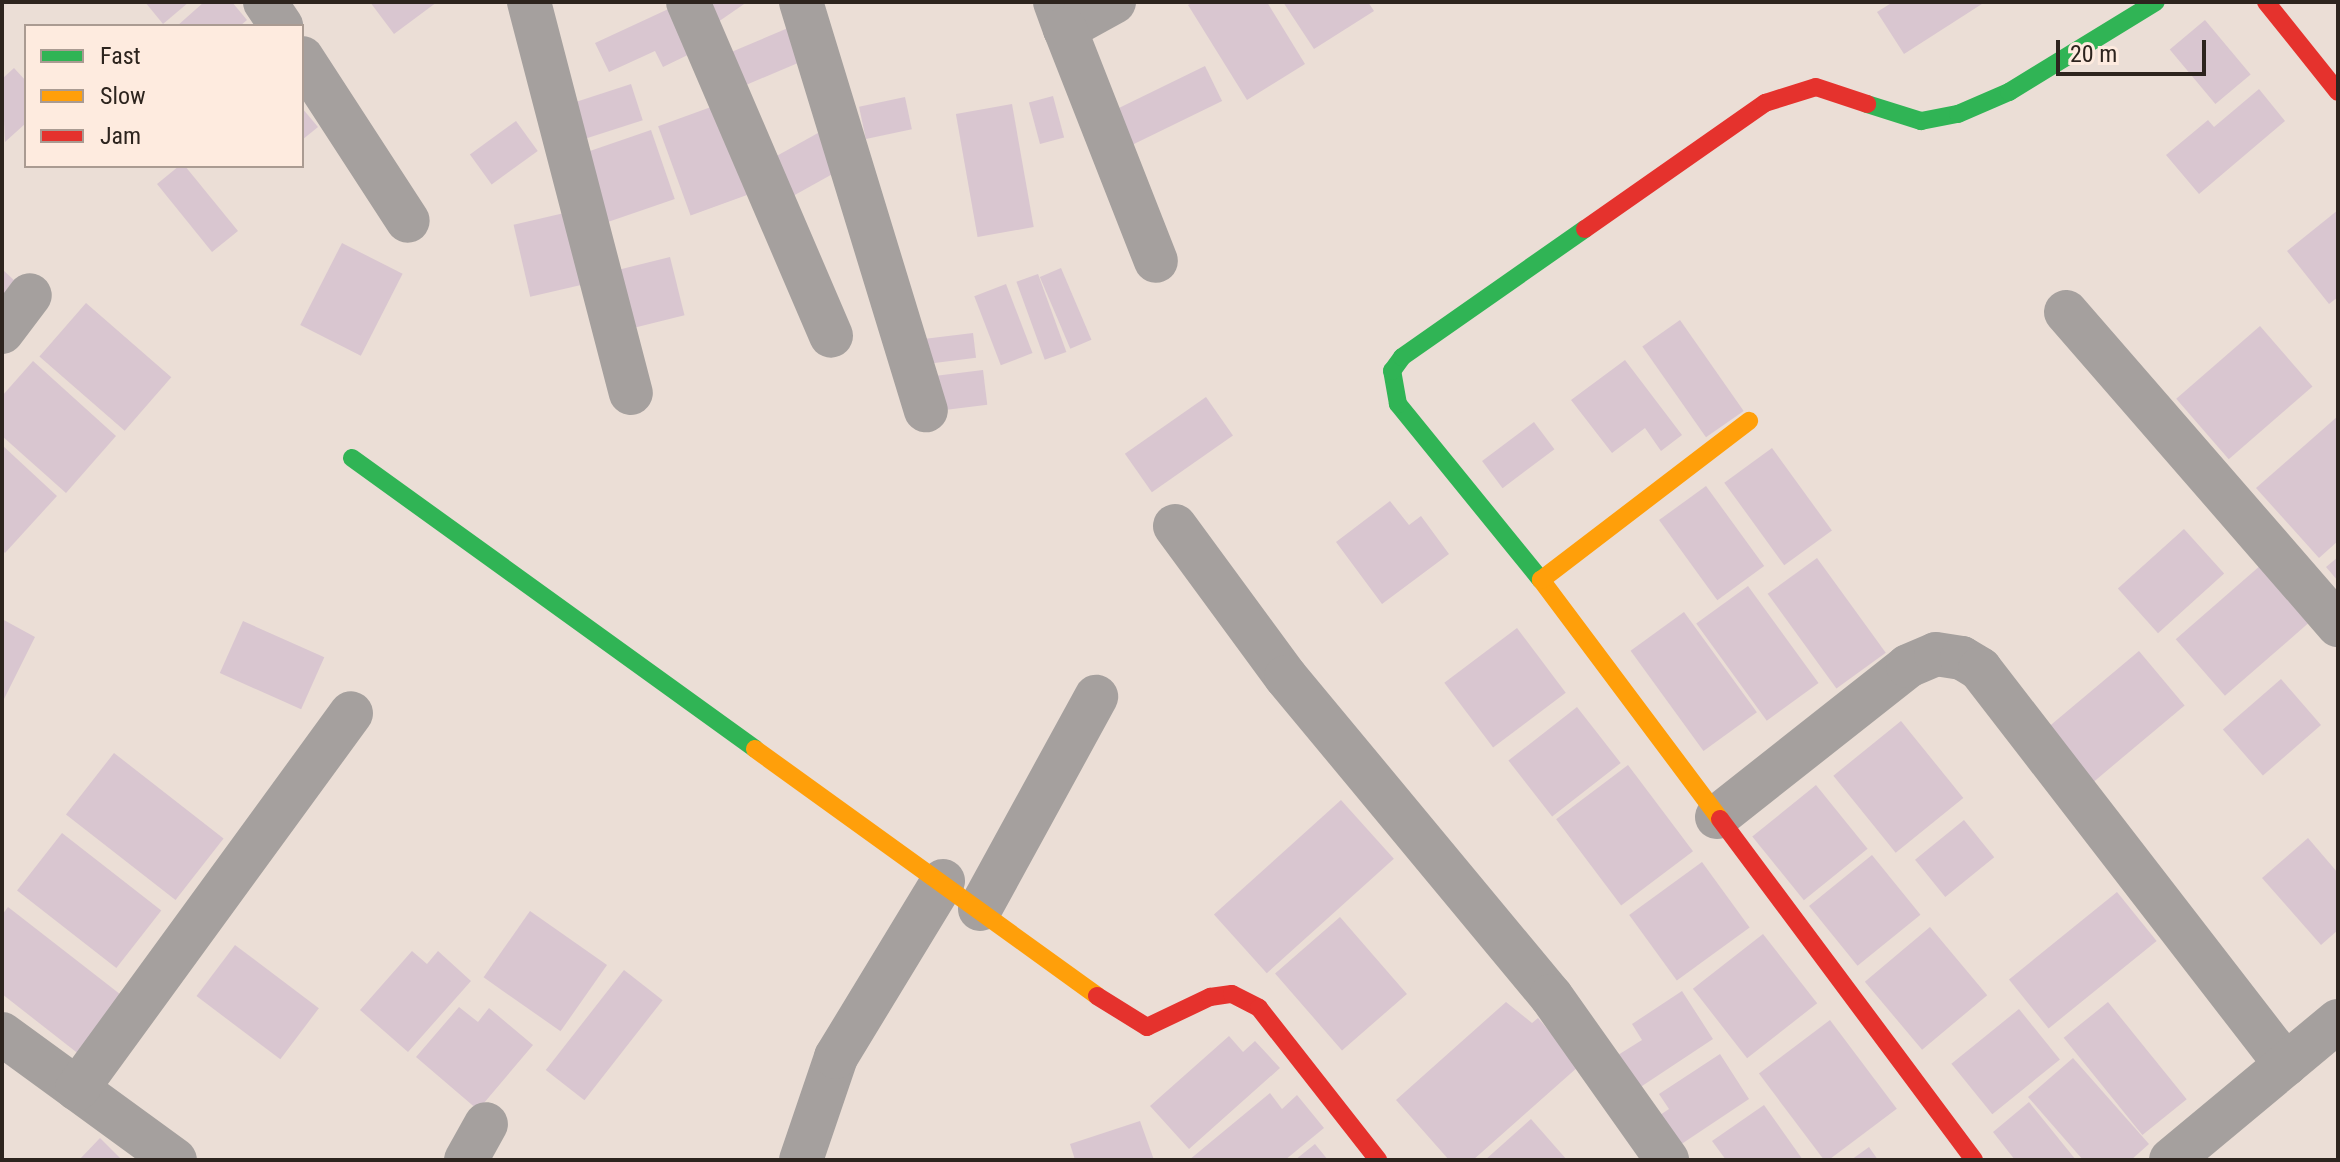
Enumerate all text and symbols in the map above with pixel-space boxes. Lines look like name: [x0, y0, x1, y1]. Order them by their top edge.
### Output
legend: [24, 24, 304, 168]
scale bar: [2060, 24, 2210, 74]
text: 20 m: [2070, 40, 2117, 68]
text: Fast: [100, 42, 141, 70]
text: Slow: [100, 82, 146, 110]
text: Jam: [100, 122, 141, 150]

